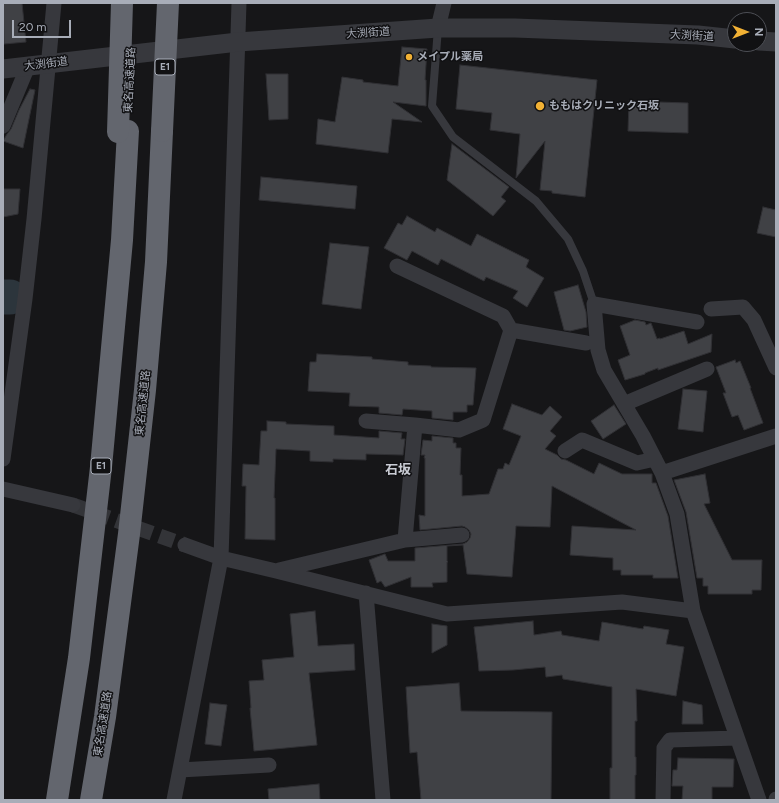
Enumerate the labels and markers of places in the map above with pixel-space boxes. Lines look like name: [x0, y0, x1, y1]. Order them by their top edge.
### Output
place label: メイプル薬局: [417, 50, 483, 64]
marker: メイプル薬局: [404, 52, 414, 62]
place label: ももはクリニック石坂: [549, 99, 659, 113]
marker: ももはクリニック石坂: [534, 100, 546, 112]

